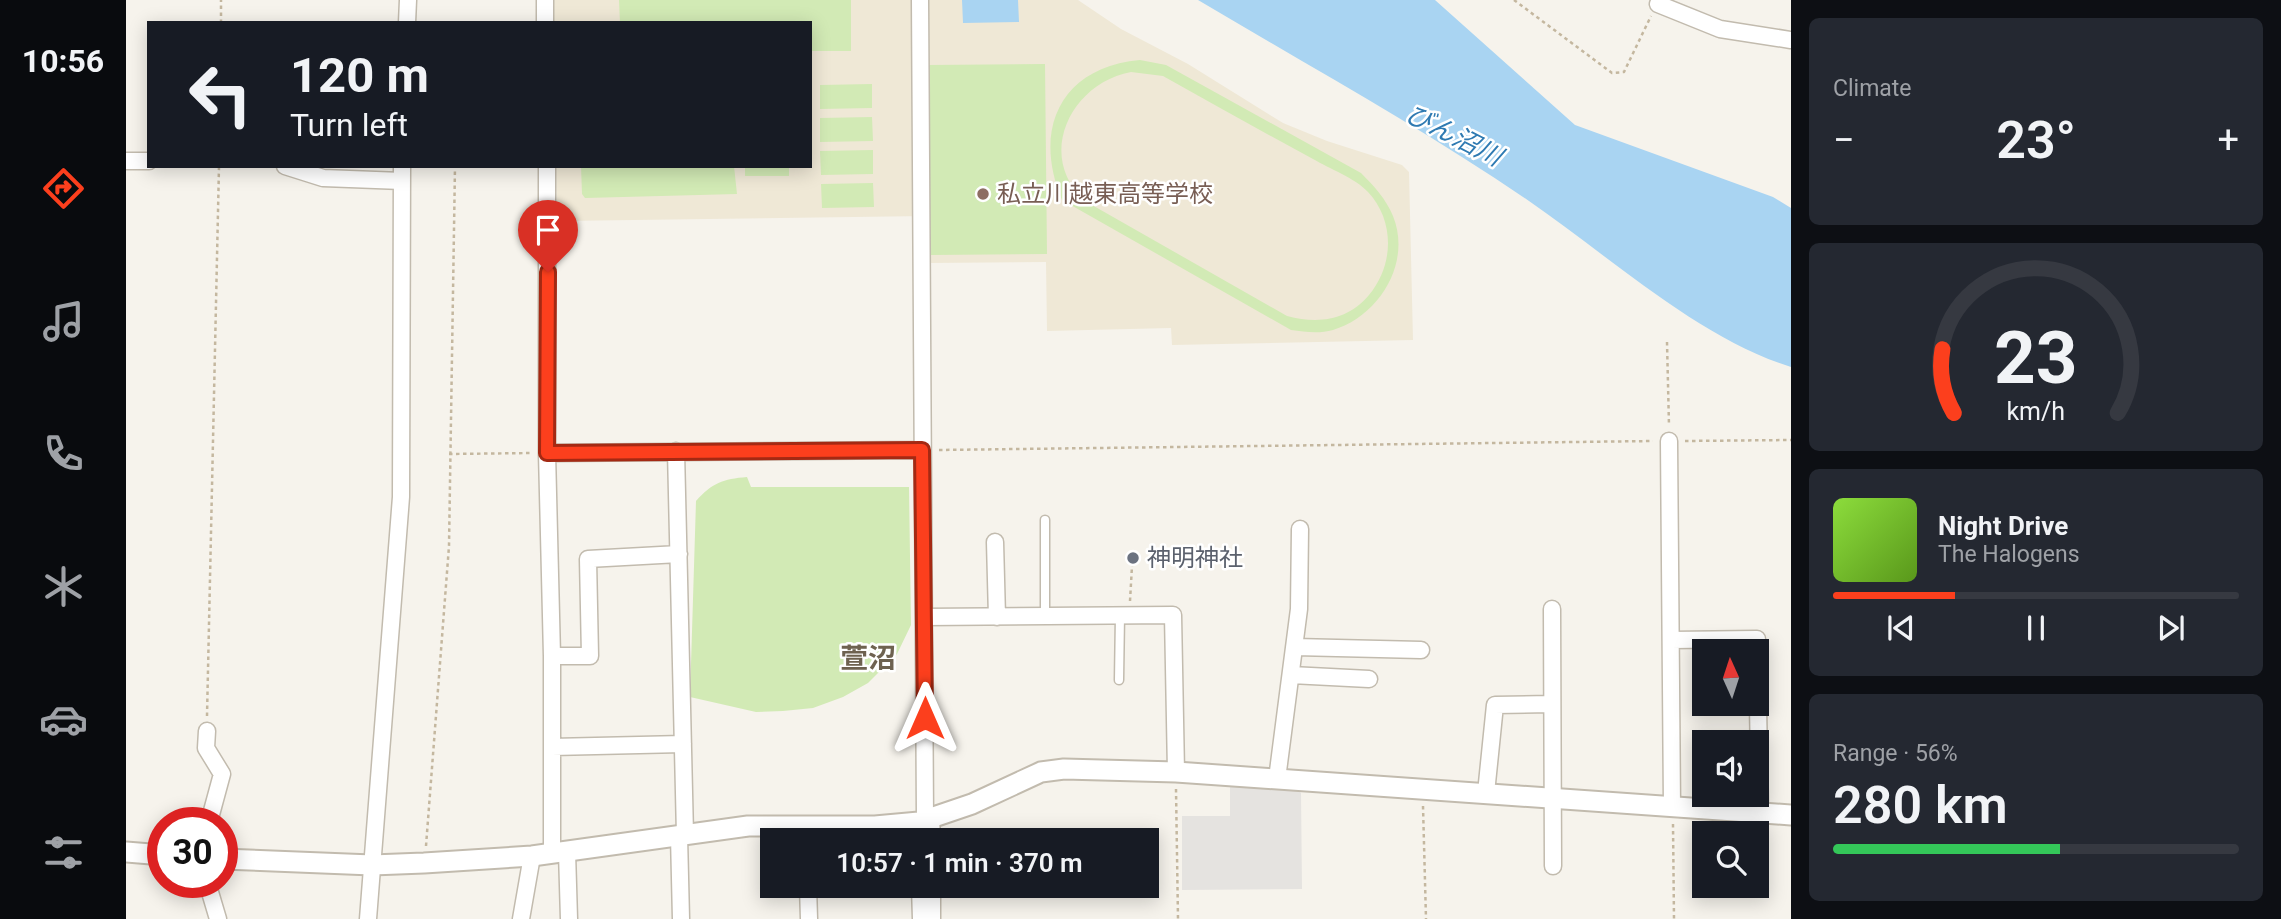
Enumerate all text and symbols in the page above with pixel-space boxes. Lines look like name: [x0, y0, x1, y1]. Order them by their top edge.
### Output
text: 10:56: [22, 42, 104, 80]
text: 120 m: [290, 47, 429, 104]
icon: left: [175, 49, 266, 140]
text: Climate: [1833, 75, 1912, 102]
water label: びん沼川: [1401, 98, 1510, 173]
text: Turn left: [290, 106, 408, 144]
text: 23°: [1996, 110, 2076, 171]
text: −: [1833, 118, 1855, 162]
text: +: [2217, 118, 2239, 162]
icon: directions: [39, 164, 88, 213]
place label: 私立川越東高等学校: [997, 180, 1213, 208]
marker: 私立川越東高等学校: [975, 186, 991, 202]
pin: [518, 200, 578, 272]
icon: arrive: [529, 211, 567, 249]
icon: music: [39, 297, 88, 346]
text: 23: [1994, 315, 2078, 401]
text: km/h: [2007, 397, 2065, 426]
icon: phone: [39, 429, 88, 478]
text: Night Drive: [1938, 511, 2068, 541]
text: The Halogens: [1938, 541, 2080, 568]
place label: 神明神社: [1147, 544, 1243, 572]
marker: 神明神社: [1125, 550, 1141, 566]
icon: climate: [39, 562, 88, 611]
icon: previous: [1882, 609, 1920, 647]
icon: pause: [2017, 609, 2055, 647]
icon: next: [2152, 609, 2190, 647]
north arrow: [1692, 639, 1769, 716]
map controls: [1692, 639, 1769, 898]
district label: 萱沼: [840, 642, 896, 675]
position arrow: [888, 681, 962, 755]
icon: car: [39, 695, 88, 744]
button: sound: [1692, 730, 1769, 807]
text: Range · 56%: [1833, 740, 1958, 767]
text: 280 km: [1833, 775, 2008, 836]
speed limit sign: 30: [147, 807, 238, 898]
button: search: [1692, 821, 1769, 898]
icon: filters: [39, 828, 88, 877]
text: 10:57 · 1 min · 370 m: [836, 848, 1083, 878]

